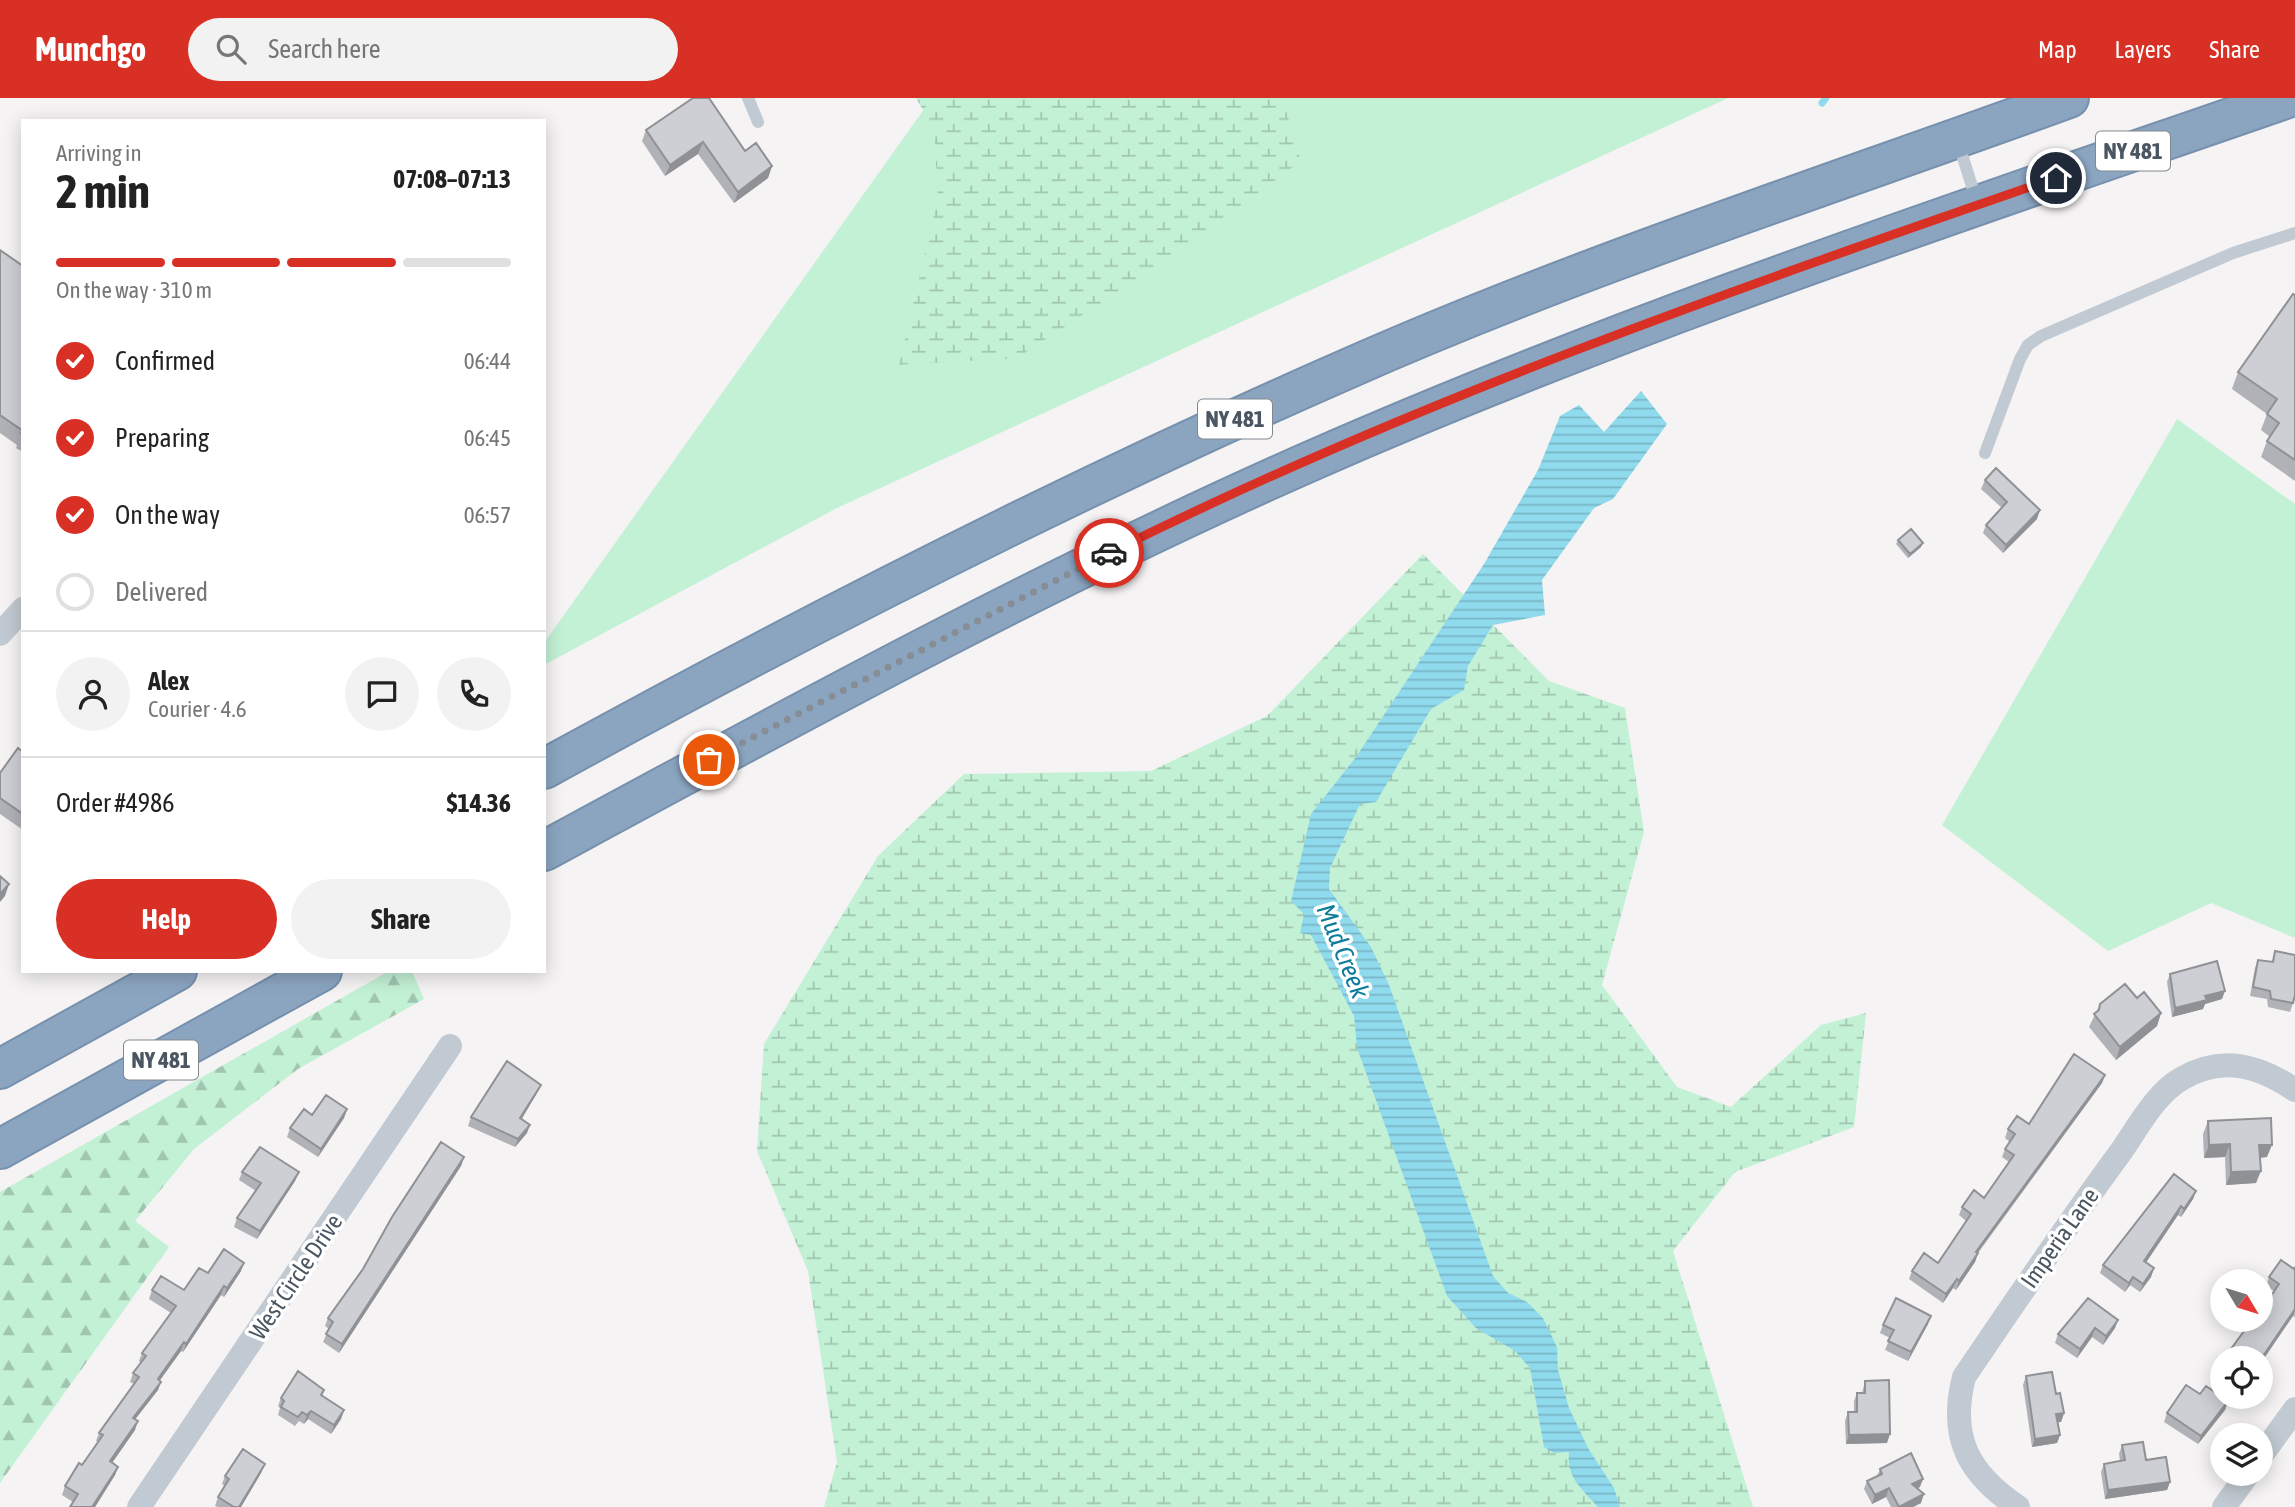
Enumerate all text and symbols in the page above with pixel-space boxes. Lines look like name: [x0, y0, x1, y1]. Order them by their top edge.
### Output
search box: [188, 18, 678, 81]
text: Munchgo: [35, 30, 146, 68]
icon: search: [212, 30, 250, 68]
text: Search here: [268, 34, 380, 64]
text: Map: [2038, 36, 2077, 63]
text: Layers: [2115, 36, 2171, 63]
text: Share: [2209, 36, 2260, 63]
road number: NY 481: [2096, 132, 2170, 170]
text: Arriving in: [56, 140, 142, 166]
pin: [2026, 148, 2086, 208]
icon: home: [2037, 159, 2075, 197]
text: 07:08–07:13: [393, 164, 511, 194]
text: 2 min: [56, 165, 150, 218]
text: On the way · 310 m: [56, 277, 212, 303]
icon: check: [56, 342, 94, 380]
text: Confirmed: [115, 346, 215, 376]
text: 06:44: [464, 348, 511, 374]
road number: NY 481: [1198, 400, 1272, 438]
icon: check: [56, 419, 94, 457]
text: Preparing: [115, 423, 209, 453]
text: 06:45: [464, 425, 511, 451]
icon: check: [56, 496, 94, 534]
text: On the way: [115, 500, 220, 530]
text: 06:57: [464, 502, 511, 528]
courier: [1074, 518, 1144, 588]
icon: car: [1090, 534, 1128, 572]
text: Delivered: [115, 577, 208, 607]
button: person: [56, 657, 130, 731]
button: chat: [345, 657, 419, 731]
button: phone: [437, 657, 511, 731]
text: Alex: [148, 666, 189, 696]
text: Courier · 4.6: [148, 696, 247, 722]
pin: [679, 730, 739, 790]
icon: bag: [690, 741, 728, 779]
text: Order #4986: [56, 788, 175, 818]
text: $14.36: [447, 788, 511, 818]
button: Help: [56, 879, 277, 959]
button: Share: [291, 879, 511, 959]
water label: Mud Creek: [1311, 899, 1376, 1003]
road number: NY 481: [124, 1040, 198, 1079]
street label: Imperia Lane: [2015, 1183, 2104, 1293]
street label: West Circle Drive: [244, 1209, 347, 1345]
north arrow: [2210, 1269, 2273, 1332]
map controls: [2210, 1269, 2273, 1486]
button: locate: [2210, 1346, 2273, 1409]
button: layers: [2210, 1423, 2273, 1486]

